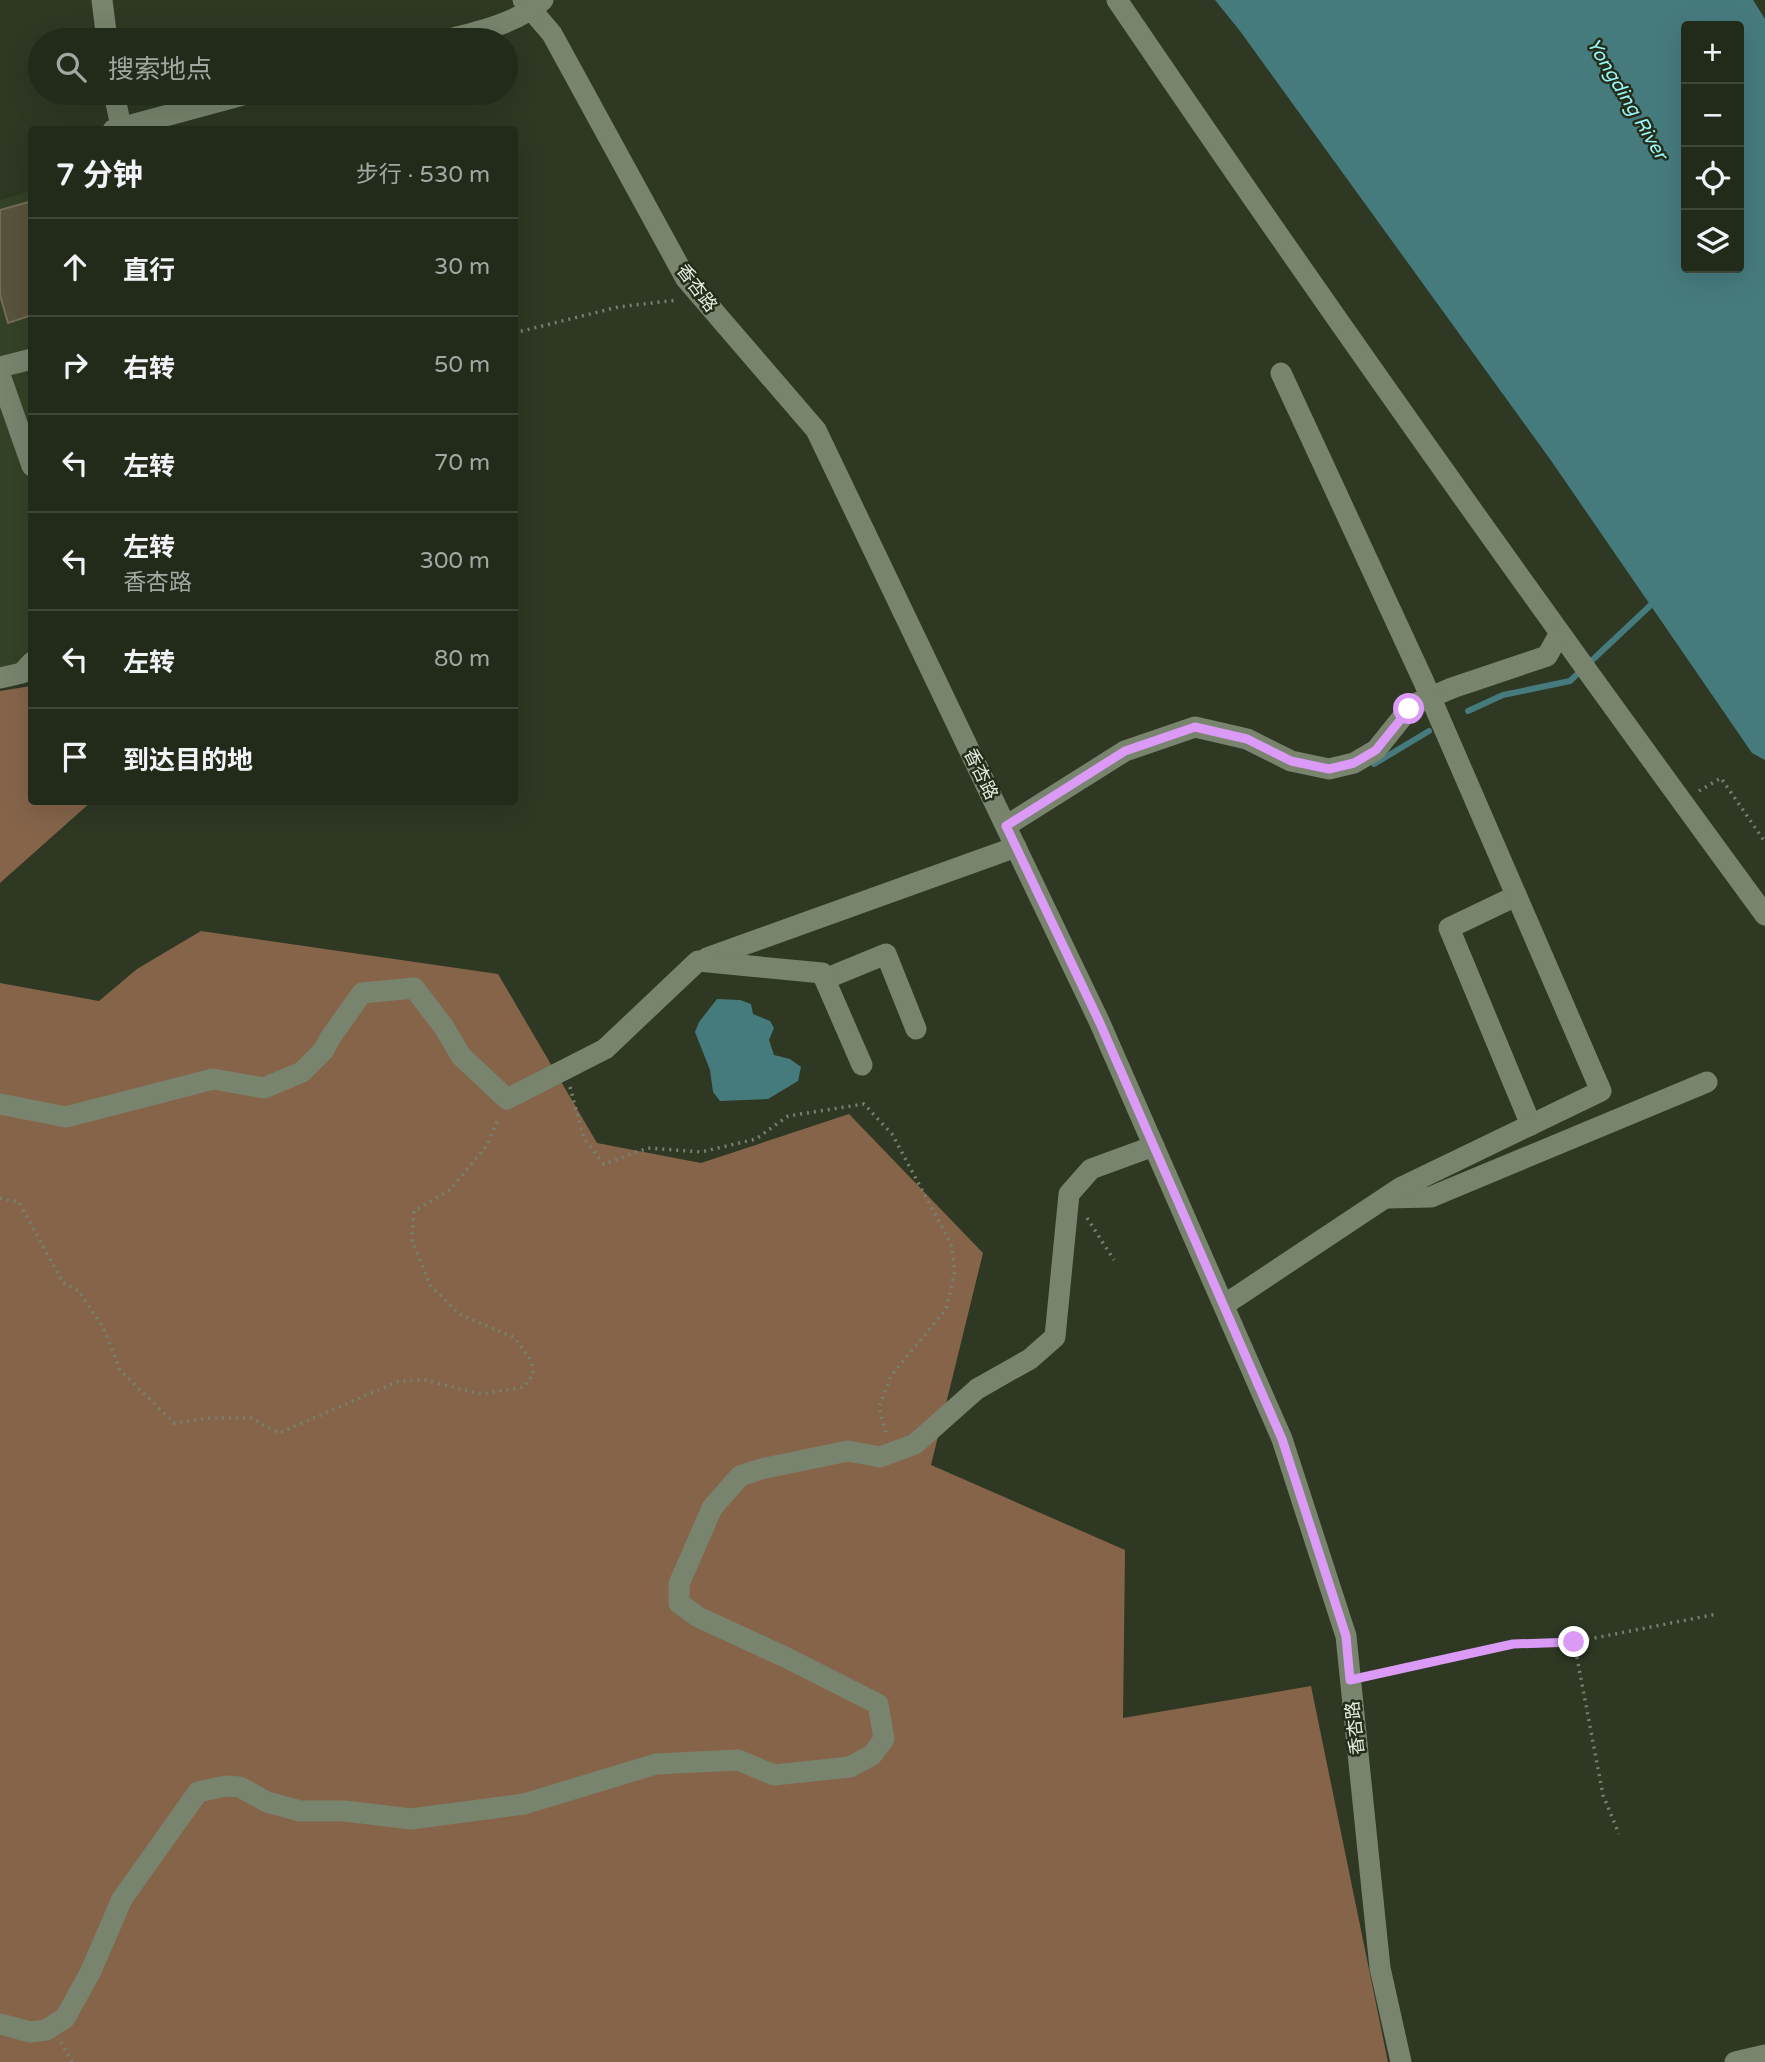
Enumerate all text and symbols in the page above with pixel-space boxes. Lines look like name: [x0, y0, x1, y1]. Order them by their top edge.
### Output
map controls: [1681, 21, 1744, 273]
button: +: [1681, 21, 1744, 84]
search box: [28, 28, 518, 105]
water label: Yongding River: [1582, 34, 1673, 166]
icon: search: [52, 48, 90, 86]
text: 搜索地点: [108, 54, 212, 85]
button: −: [1681, 84, 1744, 147]
button: locate: [1681, 147, 1744, 210]
text: 7 分钟: [56, 157, 143, 194]
text: 步行 · 530 m: [356, 161, 490, 189]
button: layers: [1681, 210, 1744, 273]
icon: ahead: [56, 248, 94, 286]
text: 30 m: [434, 253, 490, 281]
text: 直行: [123, 255, 175, 286]
street label: 香杏路: [672, 260, 722, 316]
icon: right: [56, 346, 94, 384]
text: 50 m: [434, 351, 490, 379]
text: 右转: [123, 353, 175, 384]
icon: left: [56, 444, 94, 482]
text: 70 m: [434, 449, 490, 477]
text: 左转: [123, 451, 175, 482]
text: 左转: [123, 532, 175, 563]
icon: left: [56, 542, 94, 580]
text: 300 m: [420, 547, 490, 575]
text: 香杏路: [123, 569, 192, 597]
icon: left: [56, 640, 94, 678]
text: 80 m: [434, 645, 490, 673]
text: 左转: [123, 647, 175, 678]
route start: [1393, 693, 1424, 724]
icon: arrive: [56, 738, 94, 776]
text: 到达目的地: [123, 745, 253, 776]
street label: 香杏路: [959, 745, 1003, 803]
route end: [1558, 1626, 1589, 1657]
street label: 香杏路: [1341, 1700, 1369, 1756]

